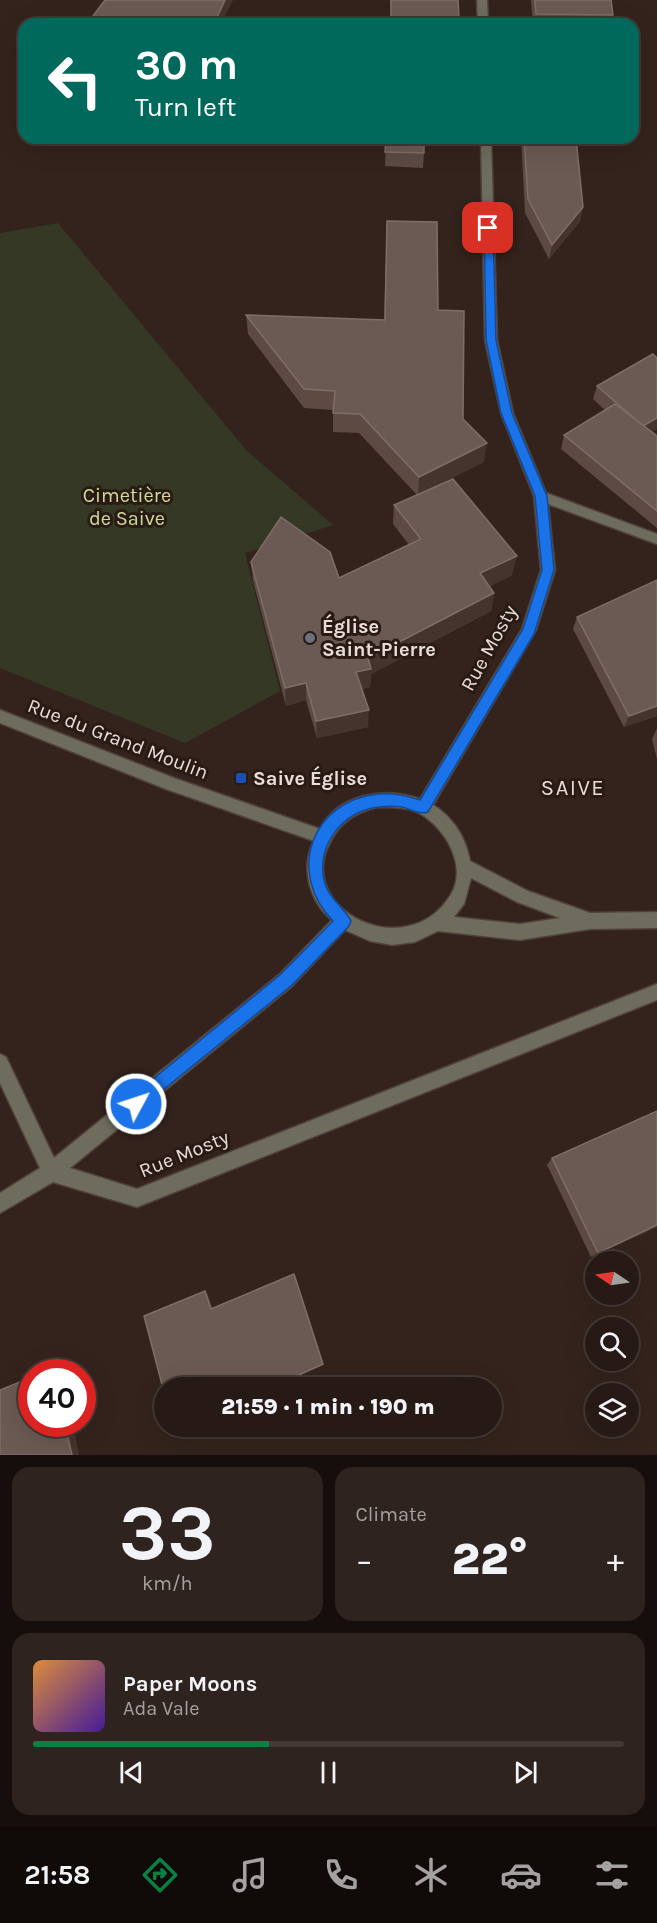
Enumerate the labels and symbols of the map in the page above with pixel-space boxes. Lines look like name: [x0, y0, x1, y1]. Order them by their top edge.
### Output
pin: [462, 202, 513, 253]
park label: Cimetière de Saive: [83, 484, 171, 530]
street label: Rue Mosty: [456, 601, 522, 695]
place label: Église Saint-Pierre: [322, 613, 436, 661]
marker: Église Saint-Pierre: [303, 631, 317, 645]
street label: Rue du Grand Moulin: [24, 694, 212, 784]
place label: Saive Église: [253, 765, 367, 790]
marker: Saive Église: [234, 771, 248, 785]
district label: SAIVE: [541, 775, 605, 801]
position arrow: [104, 1072, 168, 1136]
street label: Rue Mosty: [136, 1126, 232, 1182]
north arrow: [585, 1251, 639, 1305]
speed limit sign: 40: [18, 1359, 96, 1437]

